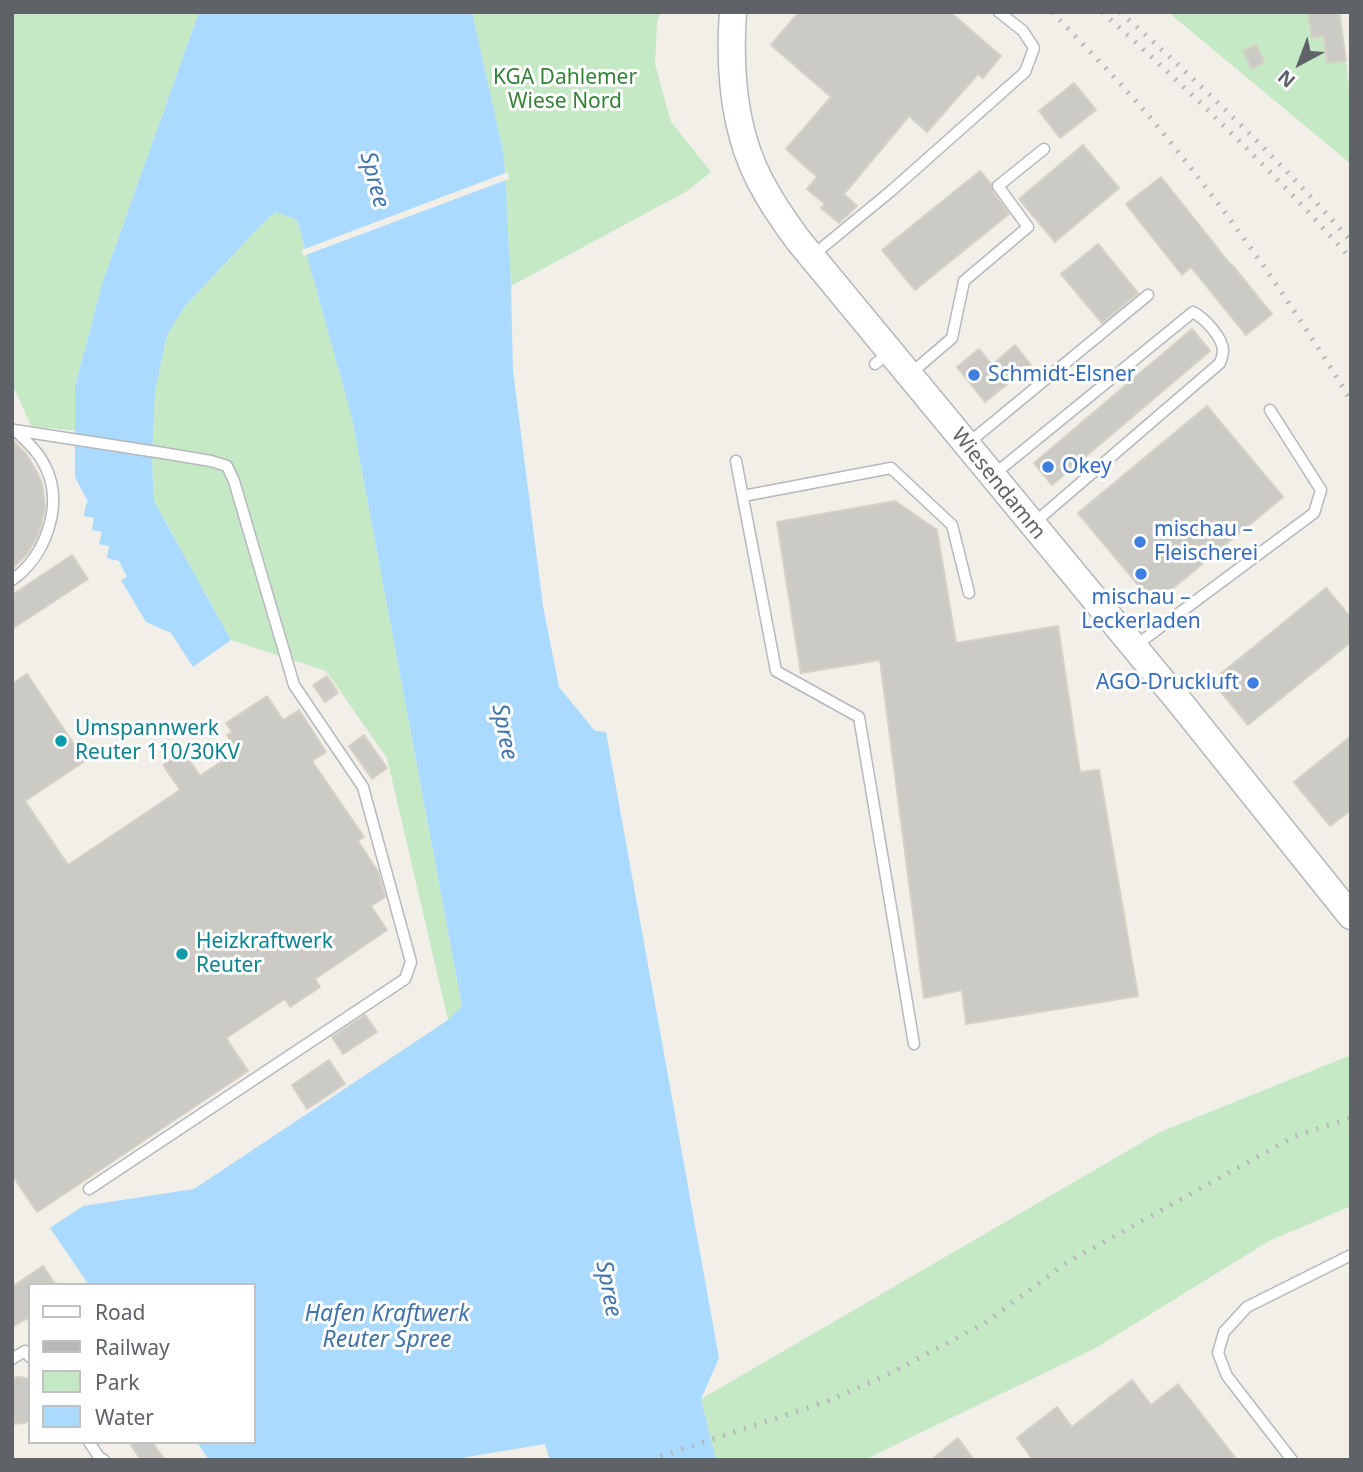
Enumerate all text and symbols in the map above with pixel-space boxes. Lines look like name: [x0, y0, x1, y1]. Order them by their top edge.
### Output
north arrow: [1265, 28, 1335, 98]
text: N: [1272, 64, 1301, 94]
park label: KGA Dahlemer Wiese Nord: [493, 65, 637, 115]
water label: Spree: [353, 149, 395, 211]
place label: Schmidt-Elsner: [988, 362, 1136, 388]
marker: Schmidt-Elsner: [966, 367, 982, 383]
street label: Wiesendamm: [946, 423, 1050, 545]
place label: Okey: [1062, 454, 1112, 480]
marker: Okey: [1040, 459, 1056, 475]
place label: mischau – Fleischerei: [1154, 517, 1258, 567]
marker: mischau – Fleischerei: [1132, 534, 1148, 550]
marker: mischau – Leckerladen: [1133, 566, 1149, 582]
place label: mischau – Leckerladen: [1081, 585, 1201, 635]
place label: AGO-Druckluft: [1096, 670, 1239, 696]
marker: AGO-Druckluft: [1245, 675, 1261, 691]
water label: Spree: [485, 702, 523, 762]
place label: Umspannwerk Reuter 110/30KV: [75, 716, 240, 766]
marker: Umspannwerk Reuter 110/30KV: [53, 733, 69, 749]
place label: Heizkraftwerk Reuter: [196, 929, 333, 979]
marker: Heizkraftwerk Reuter: [174, 946, 190, 962]
water label: Spree: [589, 1259, 627, 1319]
legend: [28, 1283, 256, 1444]
text: Road: [95, 1298, 145, 1326]
water label: Hafen Kraftwerk Reuter Spree: [304, 1300, 470, 1354]
text: Railway: [95, 1333, 170, 1361]
text: Park: [95, 1368, 139, 1396]
text: Water: [95, 1403, 154, 1431]

